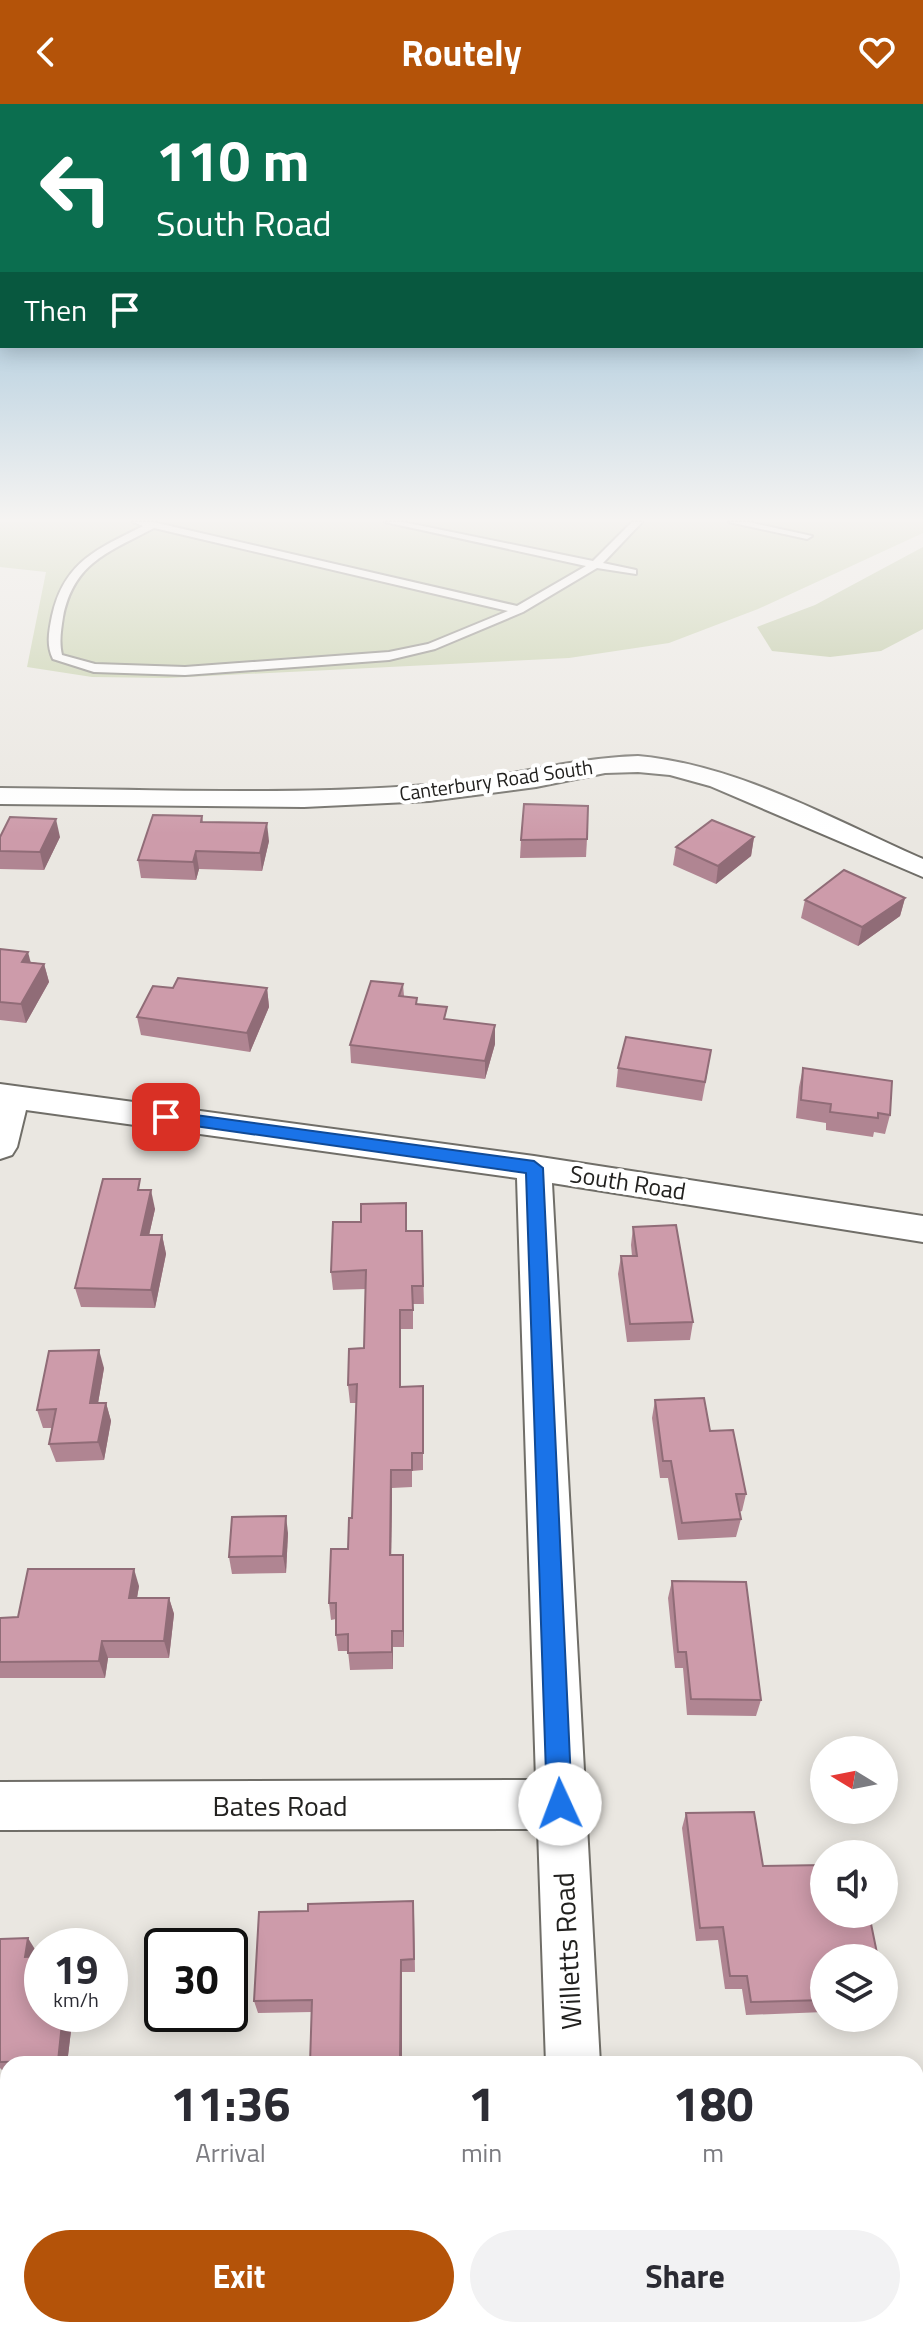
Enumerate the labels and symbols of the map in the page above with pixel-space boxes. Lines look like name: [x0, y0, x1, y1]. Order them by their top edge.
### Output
street label: Canterbury Road South: [397, 751, 595, 809]
pin: [132, 1083, 200, 1151]
street label: South Road: [567, 1155, 689, 1209]
north arrow: [810, 1736, 898, 1824]
position arrow: [518, 1762, 602, 1846]
street label: Bates Road: [212, 1784, 348, 1827]
street label: Willetts Road: [541, 1871, 593, 2031]
speed limit sign: 30: [144, 1928, 248, 2032]

